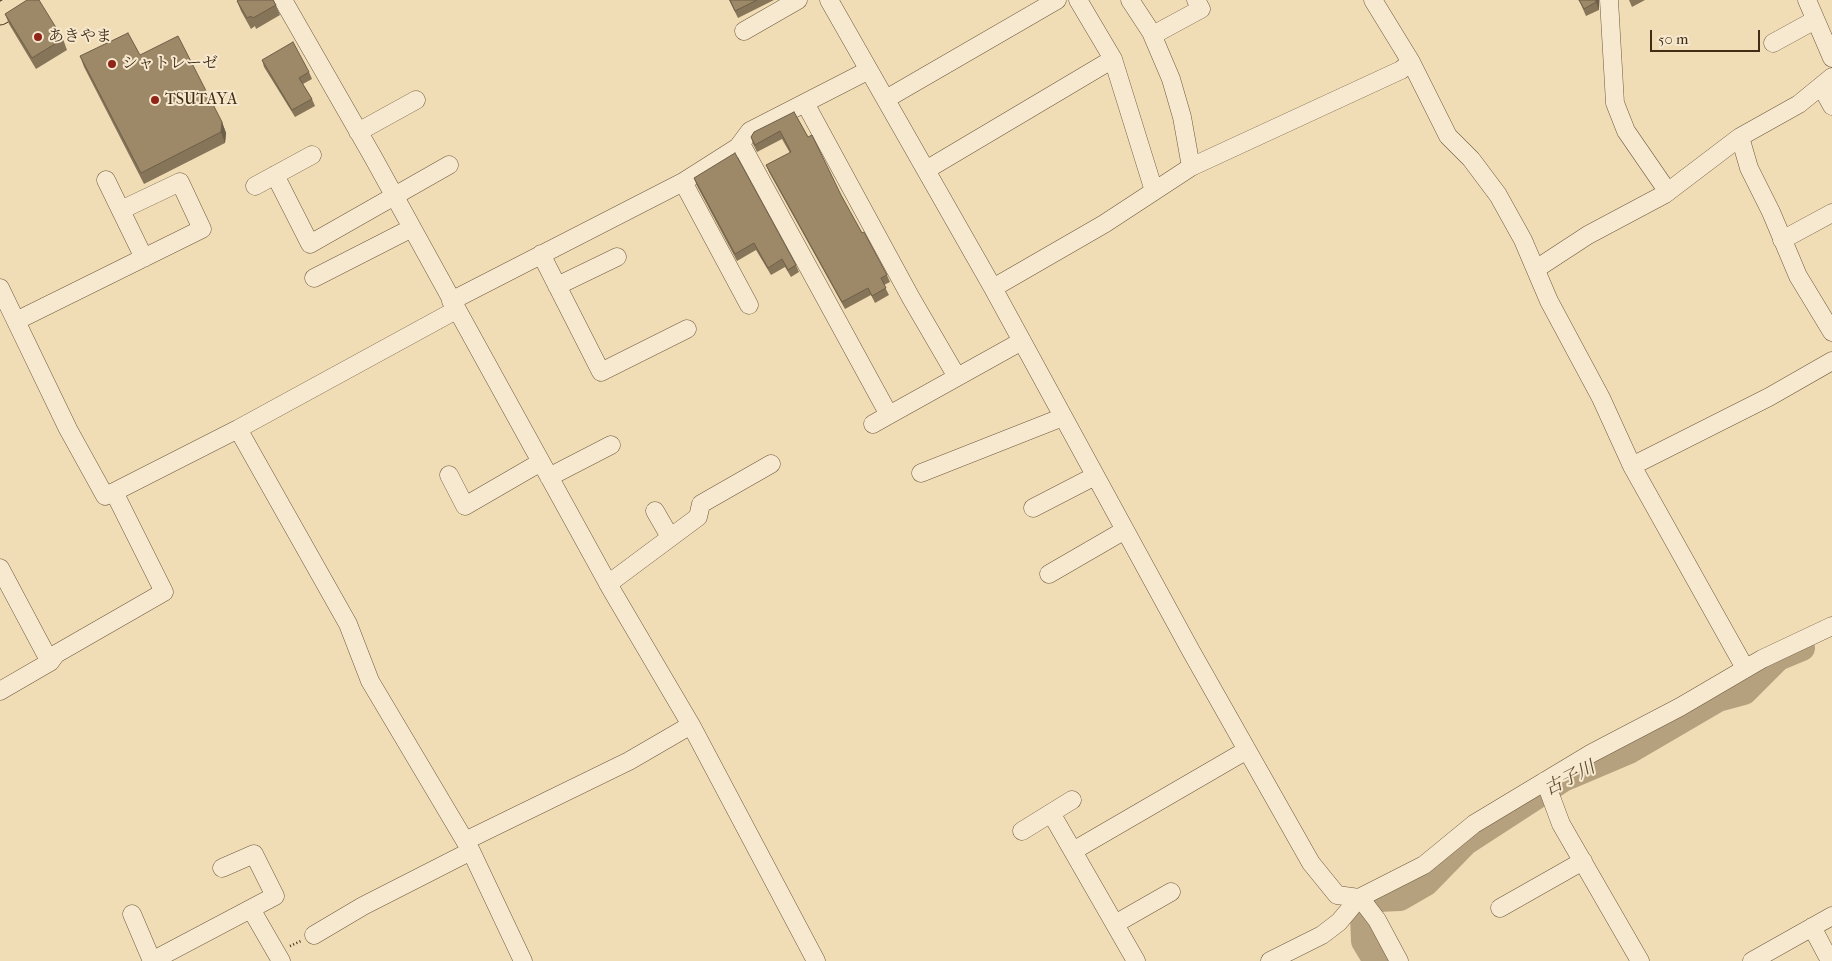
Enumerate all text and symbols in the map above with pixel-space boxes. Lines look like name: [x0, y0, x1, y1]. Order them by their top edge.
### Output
scale bar: [1652, 20, 1762, 52]
place label: あきやま: [48, 27, 112, 47]
text: 50 m: [1658, 30, 1688, 48]
marker: あきやま: [32, 31, 44, 43]
place label: シャトレーゼ: [122, 54, 218, 74]
marker: シャトレーゼ: [106, 58, 118, 70]
place label: TSUTAYA: [165, 90, 237, 110]
marker: TSUTAYA: [149, 94, 161, 106]
water label: 古子川: [1541, 757, 1599, 801]

